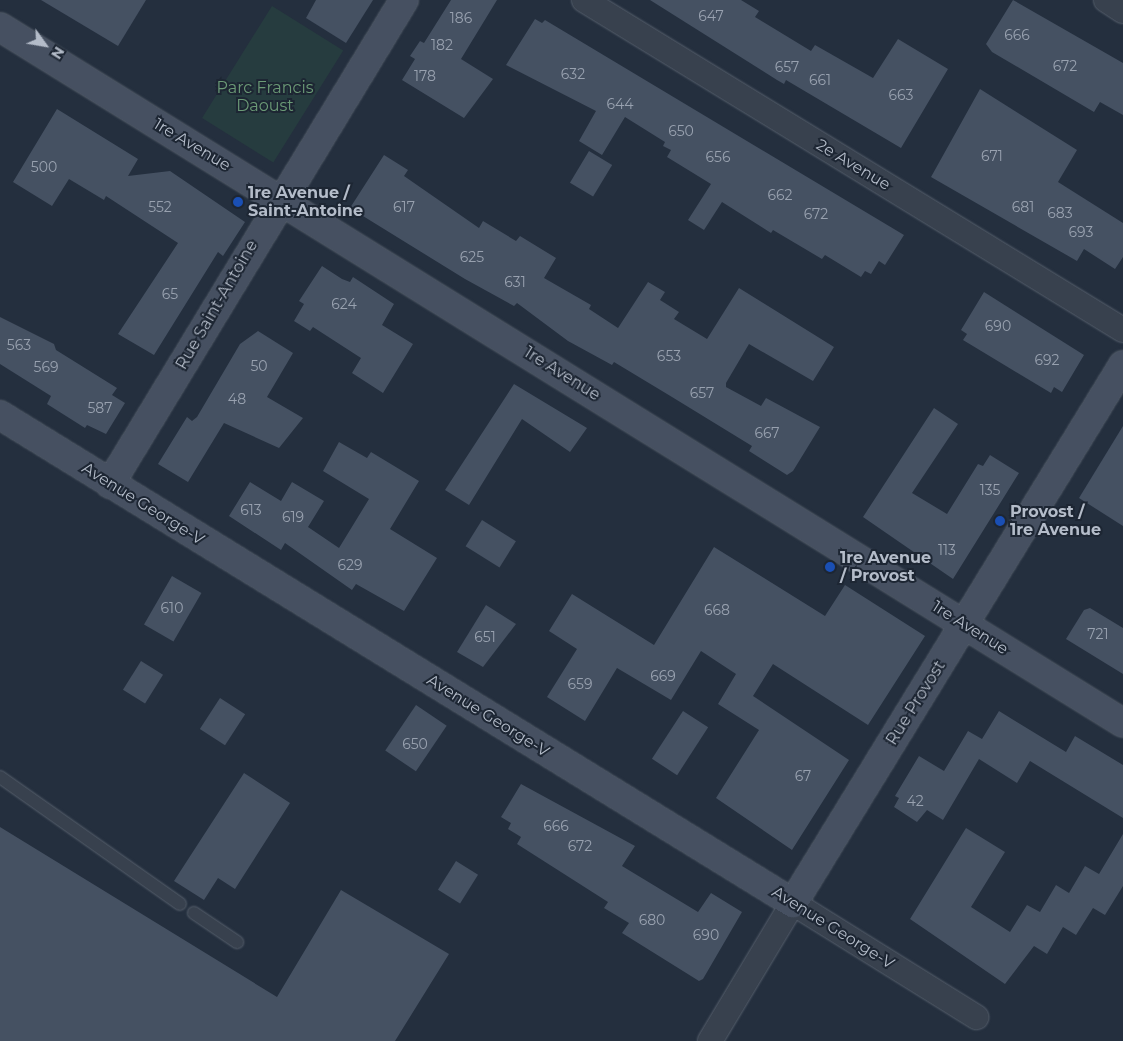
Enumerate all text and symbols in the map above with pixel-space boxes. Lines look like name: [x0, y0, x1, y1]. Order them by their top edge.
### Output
house number: 647: [698, 8, 724, 24]
house number: 186: [450, 10, 472, 26]
north arrow: [20, 20, 70, 70]
house number: 666: [1004, 27, 1030, 43]
house number: 182: [431, 37, 453, 53]
text: N: [47, 43, 68, 63]
house number: 672: [1053, 58, 1077, 74]
house number: 657: [775, 59, 799, 75]
house number: 632: [561, 66, 585, 82]
house number: 178: [414, 68, 436, 84]
house number: 661: [809, 72, 831, 88]
park label: Parc Francis Daoust: [216, 78, 314, 116]
house number: 663: [889, 87, 913, 103]
house number: 644: [606, 96, 634, 112]
street label: 1re Avenue: [150, 115, 234, 175]
house number: 650: [668, 123, 694, 139]
street label: 2e Avenue: [812, 135, 894, 195]
house number: 671: [981, 148, 1003, 164]
house number: 656: [706, 149, 730, 165]
house number: 500: [31, 159, 57, 175]
place label: 1re Avenue / Saint-Antoine: [248, 183, 363, 221]
house number: 662: [767, 187, 793, 203]
marker: 1re Avenue / Saint-Antoine: [232, 196, 244, 208]
house number: 552: [148, 199, 172, 215]
house number: 617: [393, 199, 415, 215]
house number: 681: [1012, 199, 1034, 215]
house number: 683: [1047, 205, 1073, 221]
house number: 672: [804, 206, 828, 222]
house number: 693: [1069, 224, 1093, 240]
street label: Rue Saint-Antoine: [172, 237, 262, 373]
house number: 625: [460, 249, 484, 265]
house number: 631: [504, 274, 526, 290]
house number: 65: [162, 286, 178, 302]
house number: 624: [331, 296, 357, 312]
house number: 690: [985, 318, 1011, 334]
house number: 563: [7, 337, 31, 353]
street label: 1re Avenue: [520, 343, 604, 405]
house number: 653: [657, 348, 681, 364]
house number: 692: [1034, 352, 1060, 368]
house number: 50: [250, 358, 268, 374]
house number: 569: [34, 359, 58, 375]
house number: 657: [690, 385, 714, 401]
house number: 48: [228, 391, 246, 407]
house number: 587: [87, 400, 113, 416]
house number: 667: [754, 425, 780, 441]
street label: Avenue George-V: [78, 459, 208, 549]
house number: 135: [980, 482, 1000, 498]
house number: 613: [240, 502, 262, 518]
place label: Provost / 1re Avenue: [1010, 502, 1101, 540]
house number: 619: [282, 509, 304, 525]
marker: Provost / 1re Avenue: [994, 515, 1006, 527]
house number: 113: [938, 542, 956, 558]
place label: 1re Avenue / Provost: [840, 548, 931, 586]
house number: 629: [337, 557, 363, 573]
marker: 1re Avenue / Provost: [824, 561, 836, 573]
street label: 1re Avenue: [928, 597, 1012, 659]
house number: 610: [161, 600, 183, 616]
house number: 668: [704, 602, 730, 618]
house number: 721: [1087, 626, 1109, 642]
house number: 651: [474, 629, 496, 645]
street label: Rue Provost: [882, 657, 950, 749]
house number: 669: [650, 668, 676, 684]
street label: Avenue George-V: [423, 671, 553, 761]
house number: 659: [568, 676, 592, 692]
house number: 650: [402, 736, 428, 752]
house number: 67: [795, 768, 811, 784]
house number: 42: [906, 793, 924, 809]
house number: 666: [543, 818, 569, 834]
house number: 672: [568, 838, 592, 854]
street label: Avenue George-V: [768, 883, 898, 973]
house number: 680: [639, 912, 665, 928]
house number: 690: [693, 927, 719, 943]

